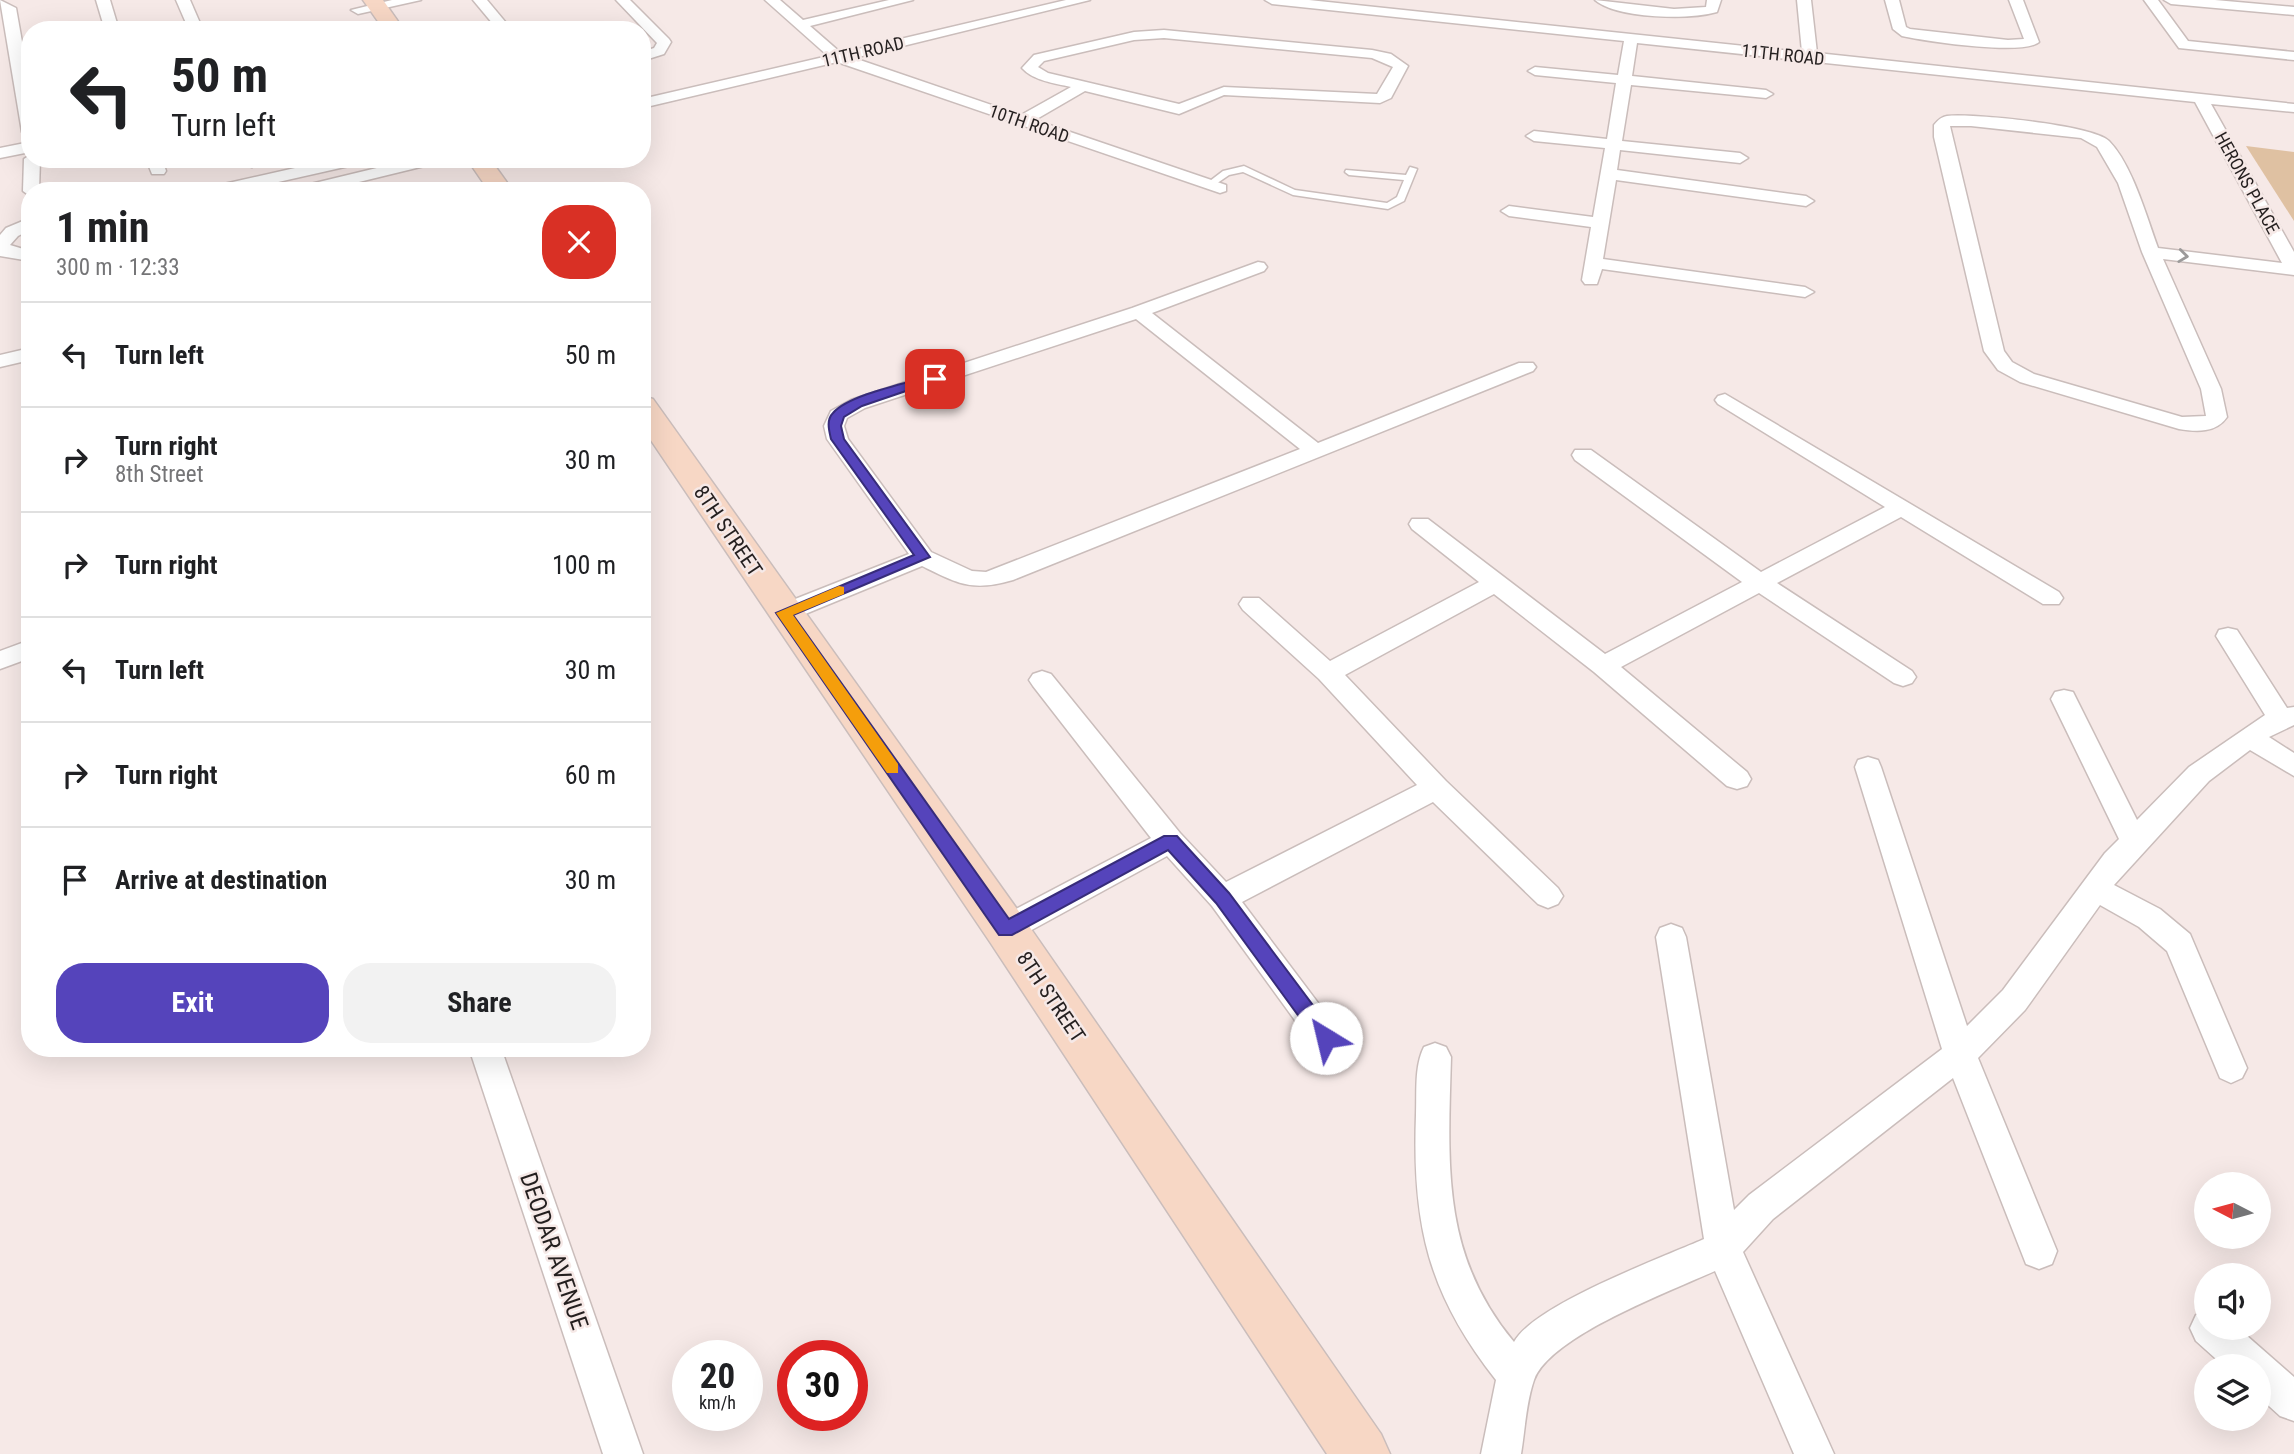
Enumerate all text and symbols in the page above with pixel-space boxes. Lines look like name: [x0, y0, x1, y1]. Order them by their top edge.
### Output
street label: 11TH ROAD: [820, 32, 906, 71]
street label: 11TH ROAD: [1741, 40, 1826, 69]
text: 50 m: [171, 47, 268, 104]
icon: left: [56, 49, 147, 140]
street label: 10TH ROAD: [986, 100, 1072, 147]
text: Turn left: [171, 106, 276, 144]
street label: HERONS PLACE: [2211, 128, 2284, 237]
text: 1 min: [56, 203, 149, 252]
button: close: [542, 205, 616, 279]
one-way arrow: [2177, 248, 2189, 263]
text: 300 m · 12:33: [56, 254, 180, 281]
icon: left: [56, 336, 94, 374]
text: Turn left: [115, 340, 204, 370]
text: 50 m: [565, 340, 616, 370]
pin: [905, 349, 965, 409]
icon: arrive: [916, 360, 954, 398]
text: Turn right: [115, 431, 217, 461]
icon: right: [56, 441, 94, 479]
text: 30 m: [565, 445, 616, 475]
text: 8th Street: [115, 461, 203, 488]
street label: 8TH STREET: [689, 481, 767, 581]
icon: right: [56, 546, 94, 584]
text: Turn right: [115, 550, 217, 580]
text: 100 m: [552, 550, 616, 580]
icon: left: [56, 651, 94, 689]
text: Turn left: [115, 655, 204, 685]
text: 30 m: [565, 655, 616, 685]
icon: right: [56, 756, 94, 794]
text: Turn right: [115, 760, 217, 790]
text: 60 m: [565, 760, 616, 790]
icon: arrive: [56, 861, 94, 899]
text: Arrive at destination: [115, 865, 327, 895]
text: 30 m: [565, 865, 616, 895]
street label: 8TH STREET: [1012, 947, 1090, 1047]
button: Exit: [56, 963, 329, 1043]
button: Share: [343, 963, 616, 1043]
position arrow: [1289, 1001, 1363, 1075]
street label: DEODAR AVENUE: [514, 1169, 594, 1333]
north arrow: [2194, 1172, 2272, 1250]
map controls: [2194, 1172, 2271, 1431]
button: sound: [2194, 1263, 2271, 1340]
speed limit sign: 30: [777, 1340, 868, 1431]
button: layers: [2194, 1354, 2271, 1431]
text: 20: [700, 1356, 735, 1397]
text: km/h: [699, 1392, 736, 1413]

